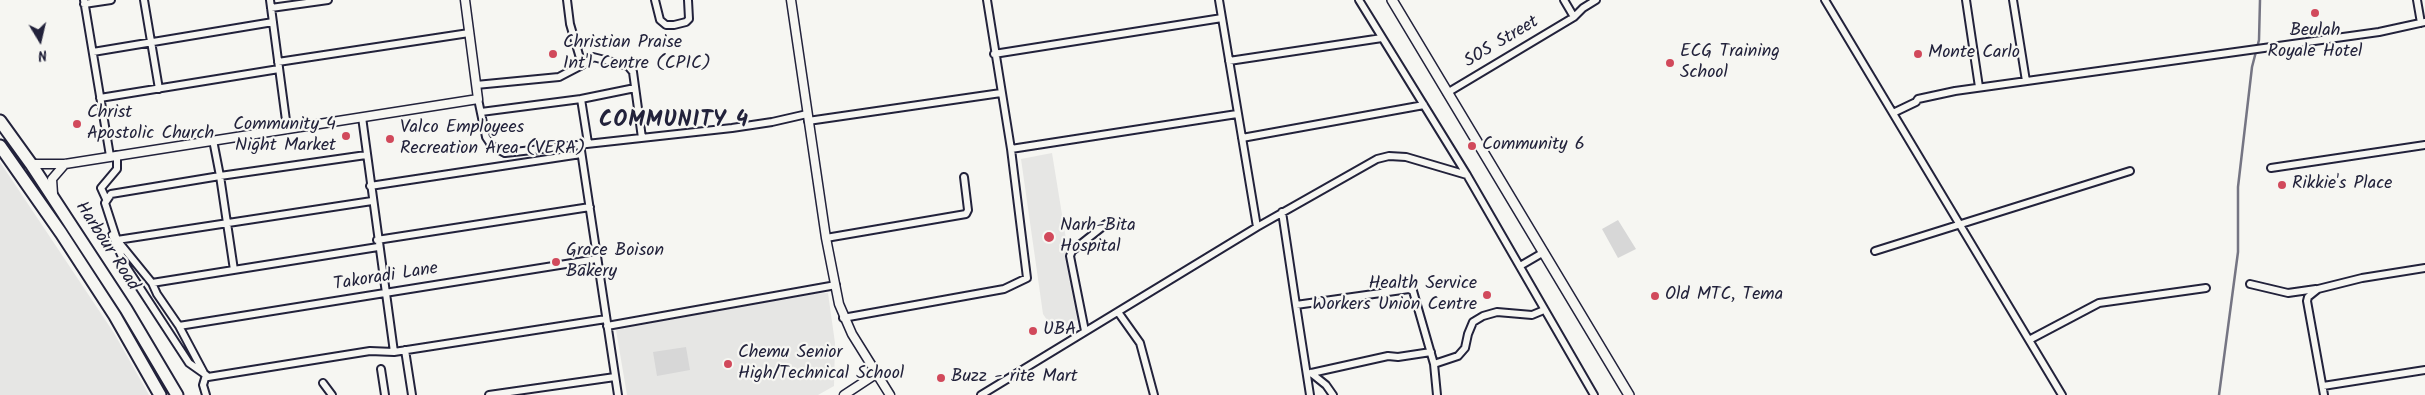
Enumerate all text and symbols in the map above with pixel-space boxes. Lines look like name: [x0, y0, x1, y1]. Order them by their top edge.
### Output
marker: Beulah Royale Hotel: [2309, 7, 2321, 19]
street label: SOS Street: [1461, 12, 1543, 74]
north arrow: [15, 15, 65, 65]
place label: Beulah Royale Hotel: [2268, 21, 2362, 64]
place label: Christian Praise Int'l Centre (CPIC): [563, 33, 711, 76]
place label: ECG Training School: [1680, 42, 1780, 84]
text: N: [36, 43, 48, 66]
place label: Monte Carlo: [1928, 43, 2020, 65]
marker: Christian Praise Int'l Centre (CPIC): [547, 48, 559, 60]
marker: Monte Carlo: [1912, 48, 1924, 60]
marker: ECG Training School: [1664, 57, 1676, 69]
place label: Christ Apostolic Church: [87, 103, 214, 146]
district label: COMMUNITY 4: [598, 109, 750, 135]
place label: Community 4 Night Market: [233, 115, 336, 158]
marker: Christ Apostolic Church: [71, 118, 83, 130]
place label: Valco Employees Recreation Area (VERA): [400, 118, 585, 160]
marker: Community 4 Night Market: [340, 130, 352, 142]
marker: Valco Employees Recreation Area (VERA): [384, 133, 396, 145]
place label: Community 6: [1482, 135, 1585, 157]
marker: Community 6: [1466, 140, 1478, 152]
place label: Rikkie's Place: [2292, 174, 2392, 196]
marker: Rikkie's Place: [2276, 179, 2288, 191]
street label: Harbour Road: [69, 198, 143, 296]
place label: Narh-Bita Hospital: [1060, 216, 1136, 258]
marker: Narh-Bita Hospital: [1042, 230, 1056, 244]
place label: Grace Boison Bakery: [566, 241, 664, 284]
marker: Grace Boison Bakery: [550, 256, 562, 268]
street label: Takoradi Lane: [332, 259, 440, 297]
place label: Health Service Workers Union Centre: [1312, 274, 1477, 316]
place label: Old MTC, Tema: [1665, 285, 1783, 307]
marker: Health Service Workers Union Centre: [1481, 289, 1493, 301]
marker: Old MTC, Tema: [1649, 290, 1661, 302]
place label: UBA: [1043, 320, 1076, 342]
marker: UBA: [1027, 325, 1039, 337]
place label: Chemu Senior High/Technical School: [738, 343, 904, 386]
marker: Chemu Senior High/Technical School: [722, 358, 734, 370]
place label: Buzz - rite Mart: [951, 367, 1078, 389]
marker: Buzz - rite Mart: [935, 372, 947, 384]

